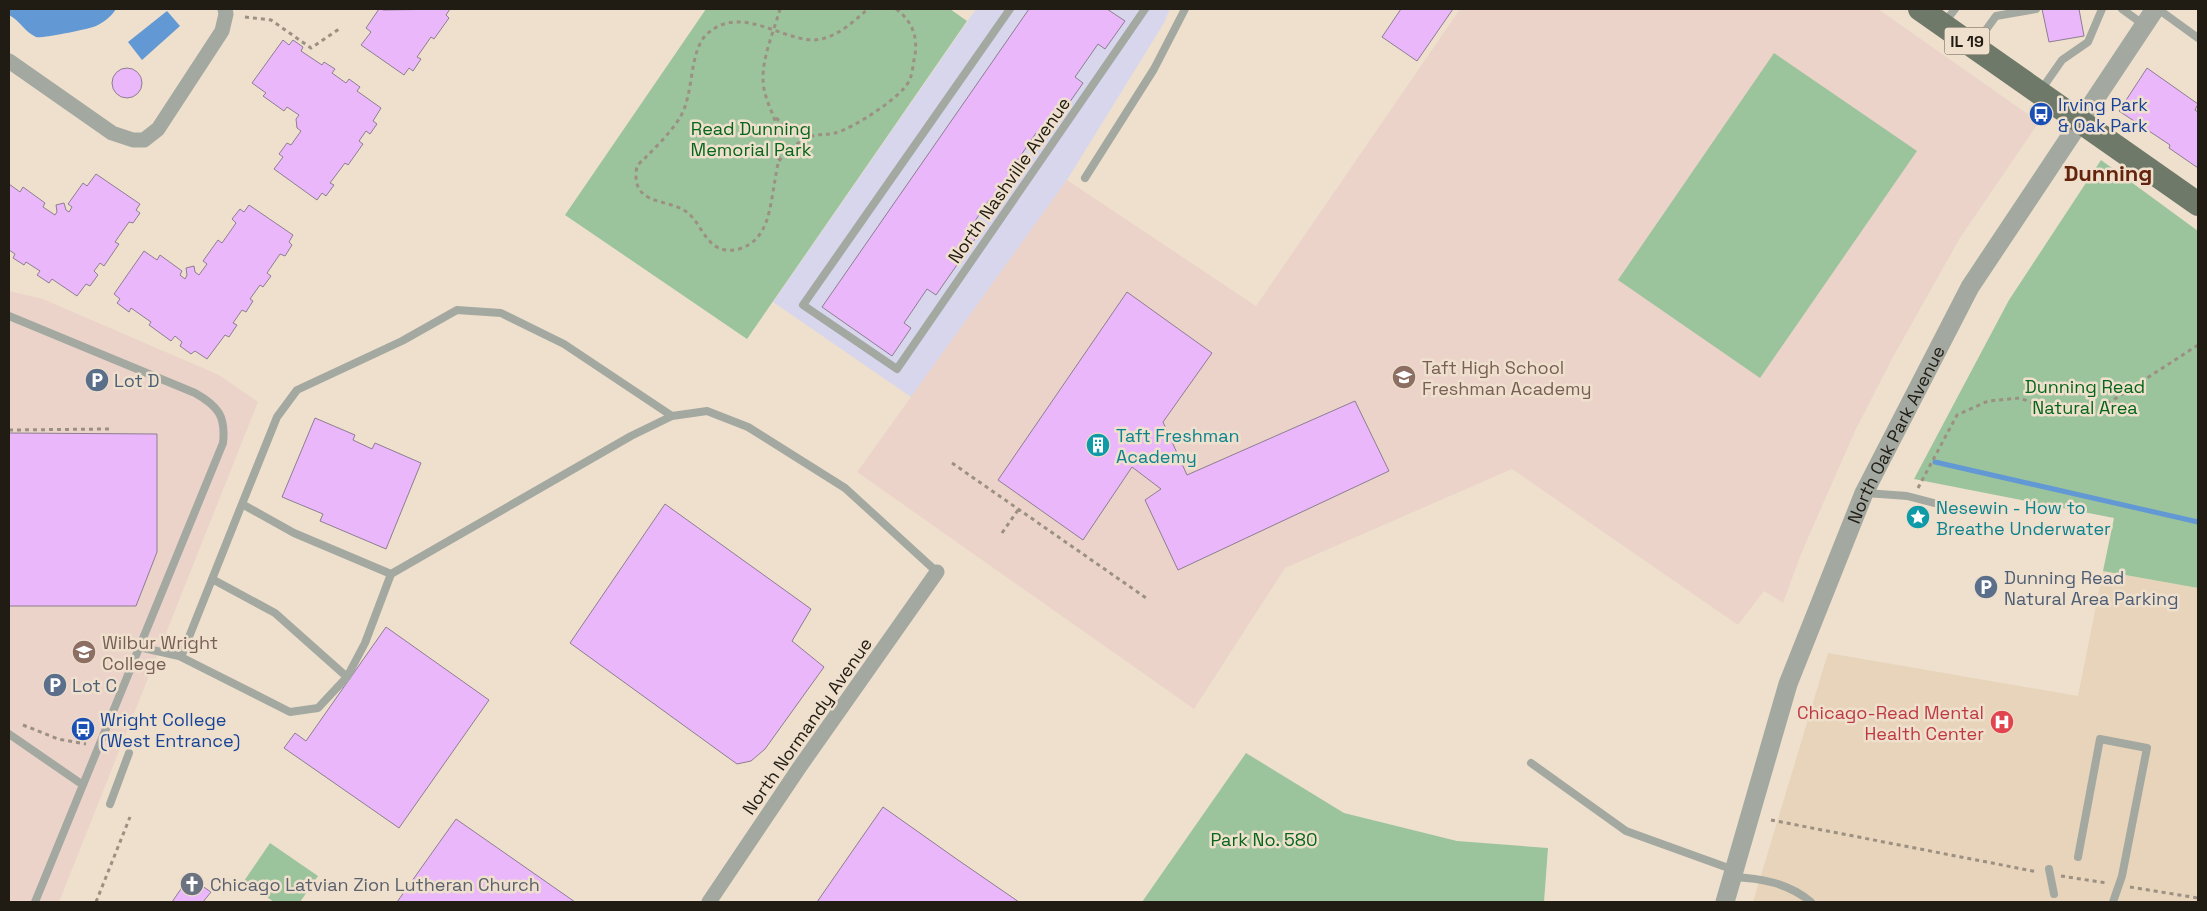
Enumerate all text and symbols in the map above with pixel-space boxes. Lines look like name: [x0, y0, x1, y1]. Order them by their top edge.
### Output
road number: IL 19: [1944, 27, 1990, 54]
street label: North Nashville Avenue: [943, 92, 1075, 268]
place label: Irving Park & Oak Park: [2058, 93, 2148, 137]
bus stop icon: Irving Park & Oak Park: [2028, 101, 2054, 127]
park label: Read Dunning Memorial Park: [691, 117, 812, 161]
district label: Dunning: [2064, 159, 2152, 187]
street label: North Oak Park Avenue: [1842, 341, 1950, 527]
place label: Taft High School Freshman Academy: [1422, 356, 1591, 400]
school or university icon: Taft High School Freshman Academy: [1391, 364, 1417, 390]
parking icon: Lot D: [84, 367, 110, 393]
place label: Lot D: [114, 369, 159, 392]
park label: Dunning Read Natural Area: [2025, 375, 2145, 419]
place label: Taft Freshman Academy: [1116, 424, 1240, 468]
building icon: Taft Freshman Academy: [1085, 432, 1111, 458]
place label: Nesewin - How to Breathe Underwater: [1936, 496, 2111, 540]
place icon: Nesewin - How to Breathe Underwater: [1905, 504, 1931, 530]
place label: Dunning Read Natural Area Parking: [2004, 566, 2179, 610]
parking icon: Dunning Read Natural Area Parking: [1973, 574, 1999, 600]
place label: Wilbur Wright College: [102, 631, 218, 675]
street label: North Normandy Avenue: [737, 633, 877, 819]
school or university icon: Wilbur Wright College: [71, 639, 97, 665]
parking icon: Lot C: [42, 672, 68, 698]
place label: Lot C: [72, 674, 117, 697]
place label: Chicago-Read Mental Health Center: [1797, 701, 1984, 745]
place label: Wright College (West Entrance): [100, 708, 240, 752]
hospital icon: Chicago-Read Mental Health Center: [1989, 709, 2015, 735]
bus stop icon: Wright College (West Entrance): [70, 716, 96, 742]
park label: Park No. 580: [1210, 828, 1318, 851]
church icon: Chicago Latvian Zion Lutheran Church: [179, 871, 205, 897]
place label: Chicago Latvian Zion Lutheran Church: [210, 873, 540, 896]

